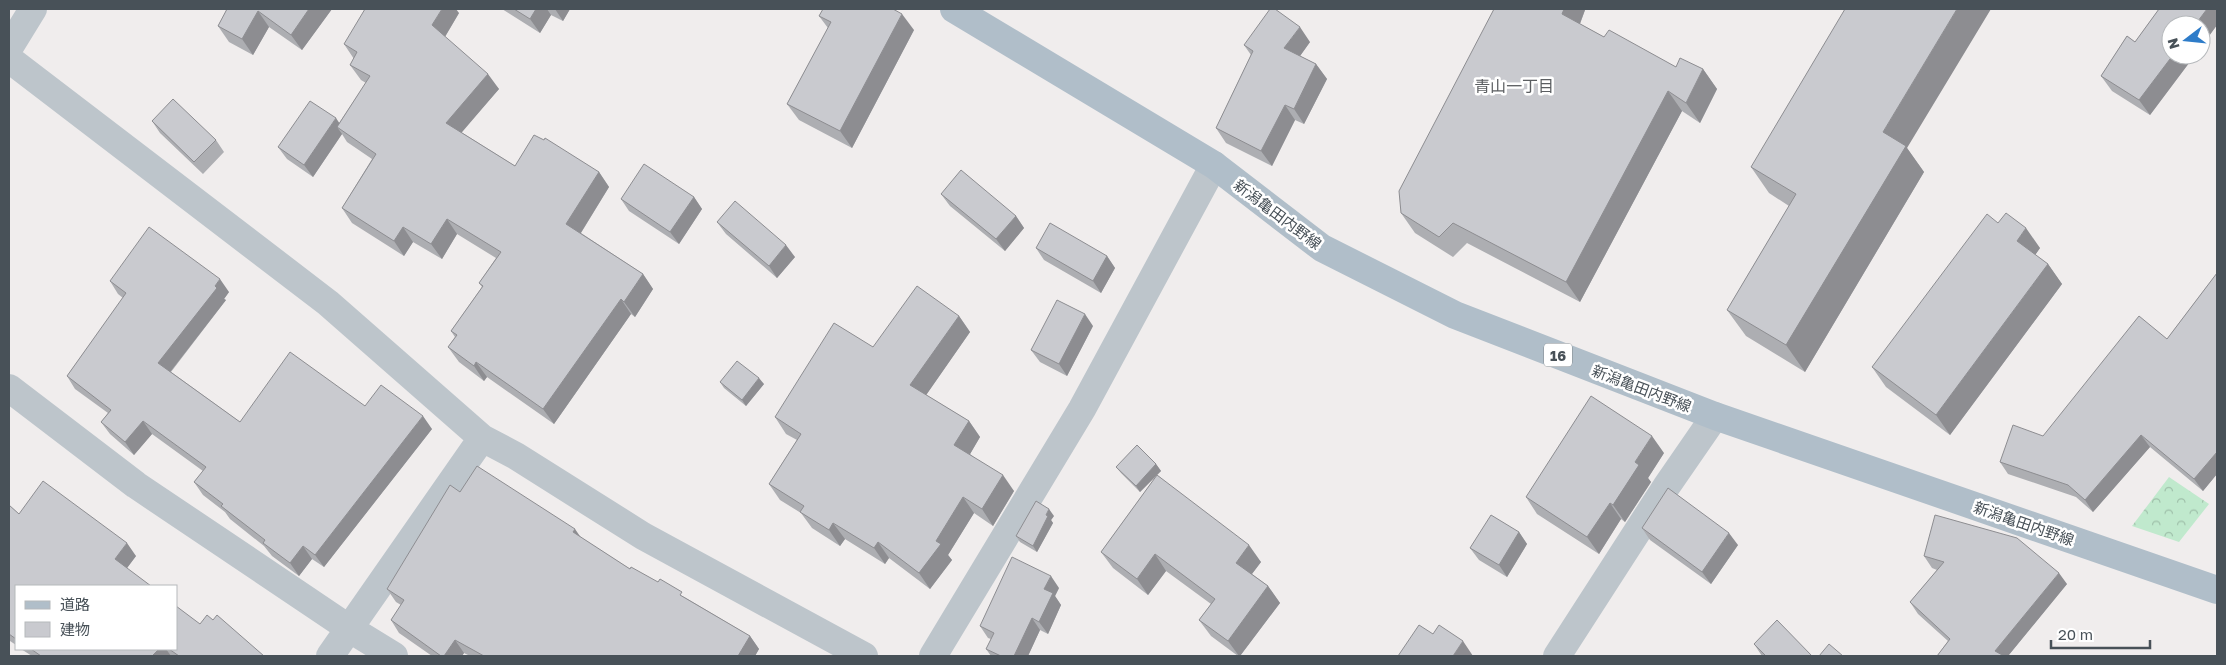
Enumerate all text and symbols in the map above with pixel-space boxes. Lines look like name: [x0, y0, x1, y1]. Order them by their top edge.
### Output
north arrow: [2161, 15, 2211, 65]
text: N: [2163, 36, 2183, 51]
district label: 青山一丁目: [1474, 76, 1554, 96]
street label: 新潟亀田内野線: [1231, 175, 1325, 253]
road number: 16: [1544, 344, 1572, 366]
street label: 新潟亀田内野線: [1590, 361, 1694, 415]
street label: 新潟亀田内野線: [1971, 497, 2077, 549]
legend: [15, 585, 178, 650]
text: 道路: [60, 595, 90, 613]
scale bar: [2051, 618, 2150, 650]
text: 建物: [60, 620, 90, 638]
text: 20 m: [2058, 625, 2093, 643]

